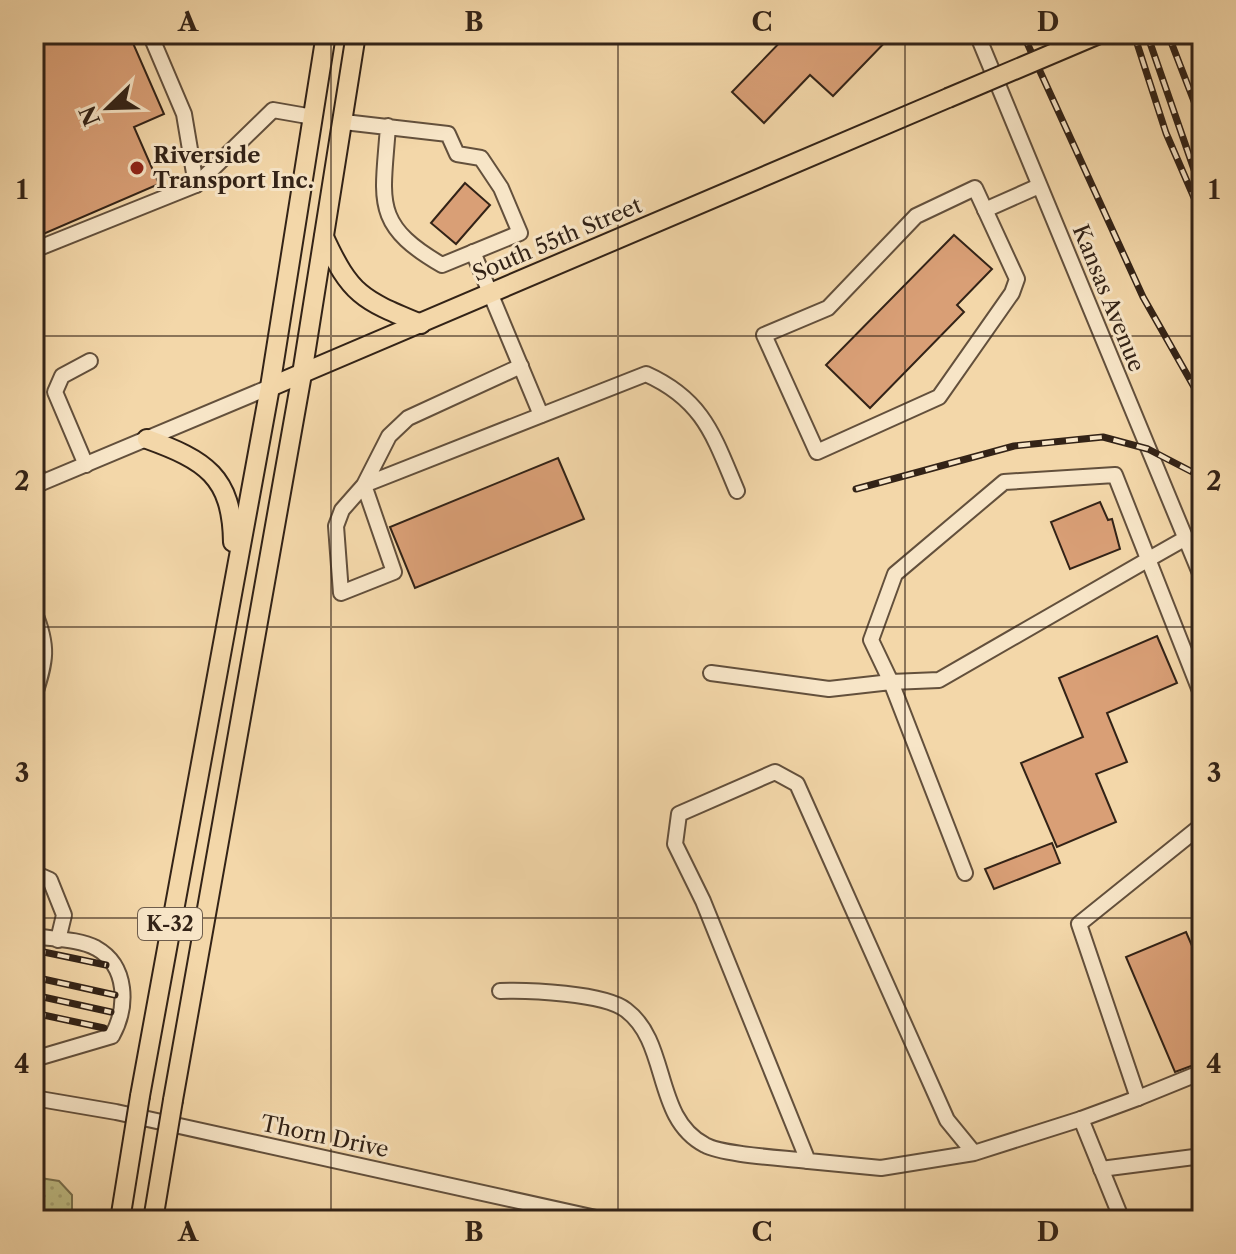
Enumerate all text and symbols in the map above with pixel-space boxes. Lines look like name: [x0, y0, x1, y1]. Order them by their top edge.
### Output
text: A: [177, 6, 199, 38]
text: B: [464, 6, 484, 38]
text: C: [752, 6, 772, 38]
text: D: [1037, 6, 1059, 38]
north arrow: [68, 68, 148, 148]
text: N: [74, 102, 106, 130]
place label: Riverside Transport Inc.: [153, 142, 314, 194]
marker: Riverside Transport Inc.: [128, 159, 146, 177]
text: 1: [16, 174, 28, 206]
text: 1: [1208, 174, 1220, 206]
street label: South 55th Street: [468, 192, 646, 287]
street label: Kansas Avenue: [1067, 221, 1150, 376]
text: 2: [14, 465, 30, 497]
text: 2: [1206, 465, 1222, 497]
text: 3: [15, 757, 29, 789]
text: 3: [1207, 757, 1221, 789]
road number: K-32: [138, 908, 202, 940]
text: 4: [14, 1048, 30, 1080]
text: 4: [1206, 1048, 1222, 1080]
street label: Thorn Drive: [259, 1110, 391, 1163]
text: A: [177, 1216, 199, 1248]
text: B: [464, 1216, 484, 1248]
text: C: [752, 1216, 772, 1248]
text: D: [1037, 1216, 1059, 1248]

